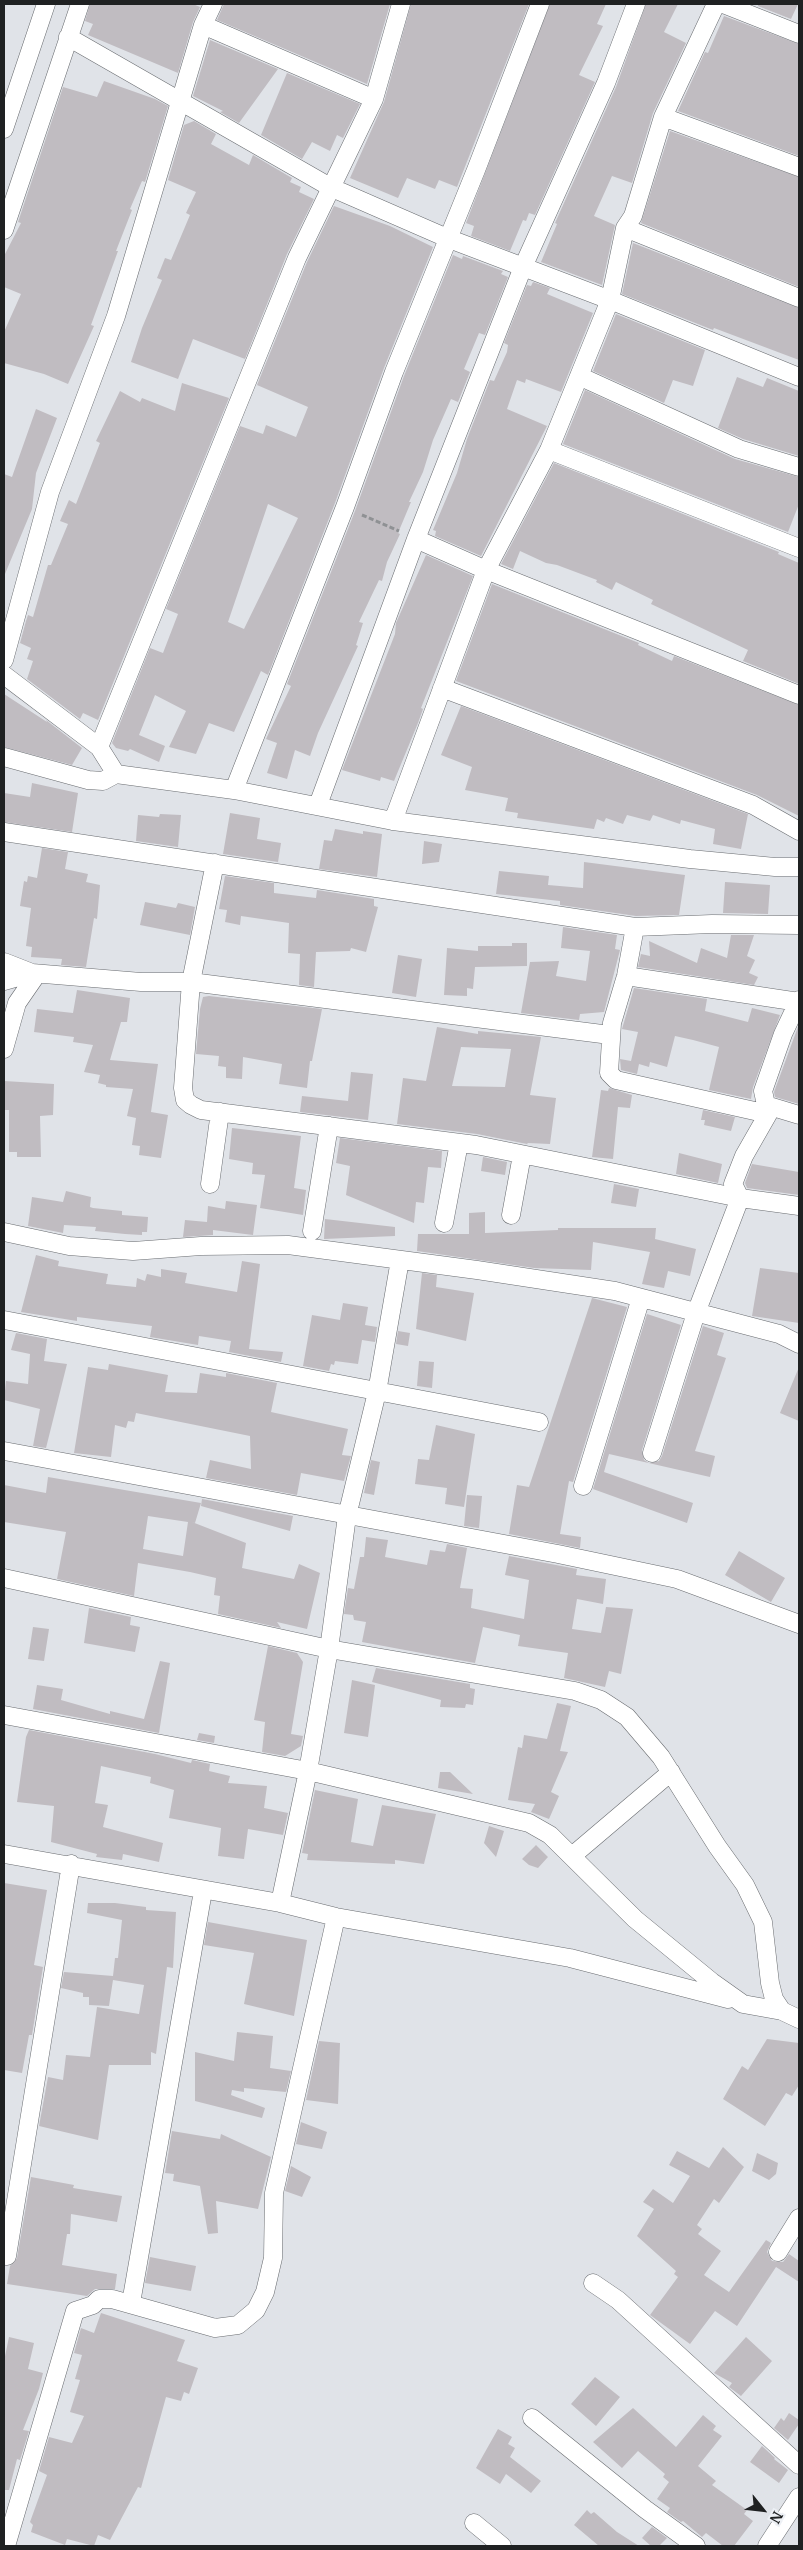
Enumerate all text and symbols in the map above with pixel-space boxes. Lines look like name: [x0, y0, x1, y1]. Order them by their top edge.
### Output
north arrow: [738, 2485, 788, 2535]
text: N: [766, 2508, 787, 2526]

